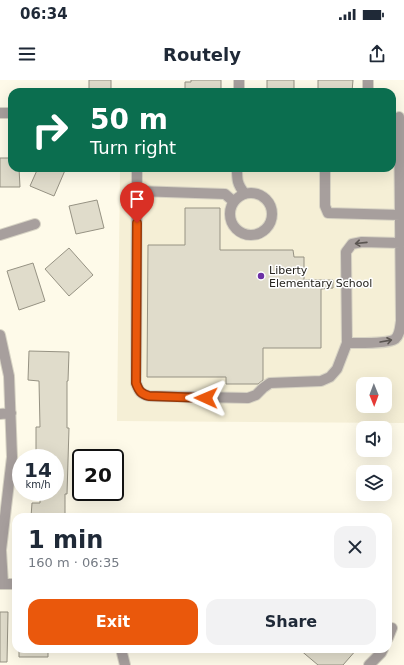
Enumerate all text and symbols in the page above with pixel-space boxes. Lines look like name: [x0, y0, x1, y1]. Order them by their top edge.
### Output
text: 06:34: [20, 5, 68, 23]
icon: menu: [16, 43, 38, 65]
icon: share: [366, 43, 388, 65]
text: Routely: [163, 44, 241, 65]
text: 50 m: [90, 103, 168, 136]
icon: right: [24, 104, 76, 156]
text: Turn right: [90, 137, 176, 158]
pin: [120, 182, 154, 223]
icon: arrive: [126, 188, 148, 210]
one-way arrow: [355, 239, 368, 247]
place label: Liberty Elementary School: [269, 264, 372, 290]
marker: Liberty Elementary School: [256, 271, 266, 281]
one-way arrow: [379, 337, 392, 345]
position arrow: [185, 377, 227, 419]
north arrow: [356, 377, 392, 413]
map controls: [356, 377, 392, 501]
button: sound: [356, 421, 392, 457]
speed limit sign: 20: [72, 449, 124, 501]
text: 14: [24, 458, 52, 482]
button: layers: [356, 465, 392, 501]
text: km/h: [25, 479, 51, 490]
text: 1 min: [28, 526, 103, 554]
button: close: [334, 526, 376, 568]
text: 160 m · 06:35: [28, 555, 119, 570]
button: Exit: [28, 599, 198, 645]
button: Share: [206, 599, 376, 645]

